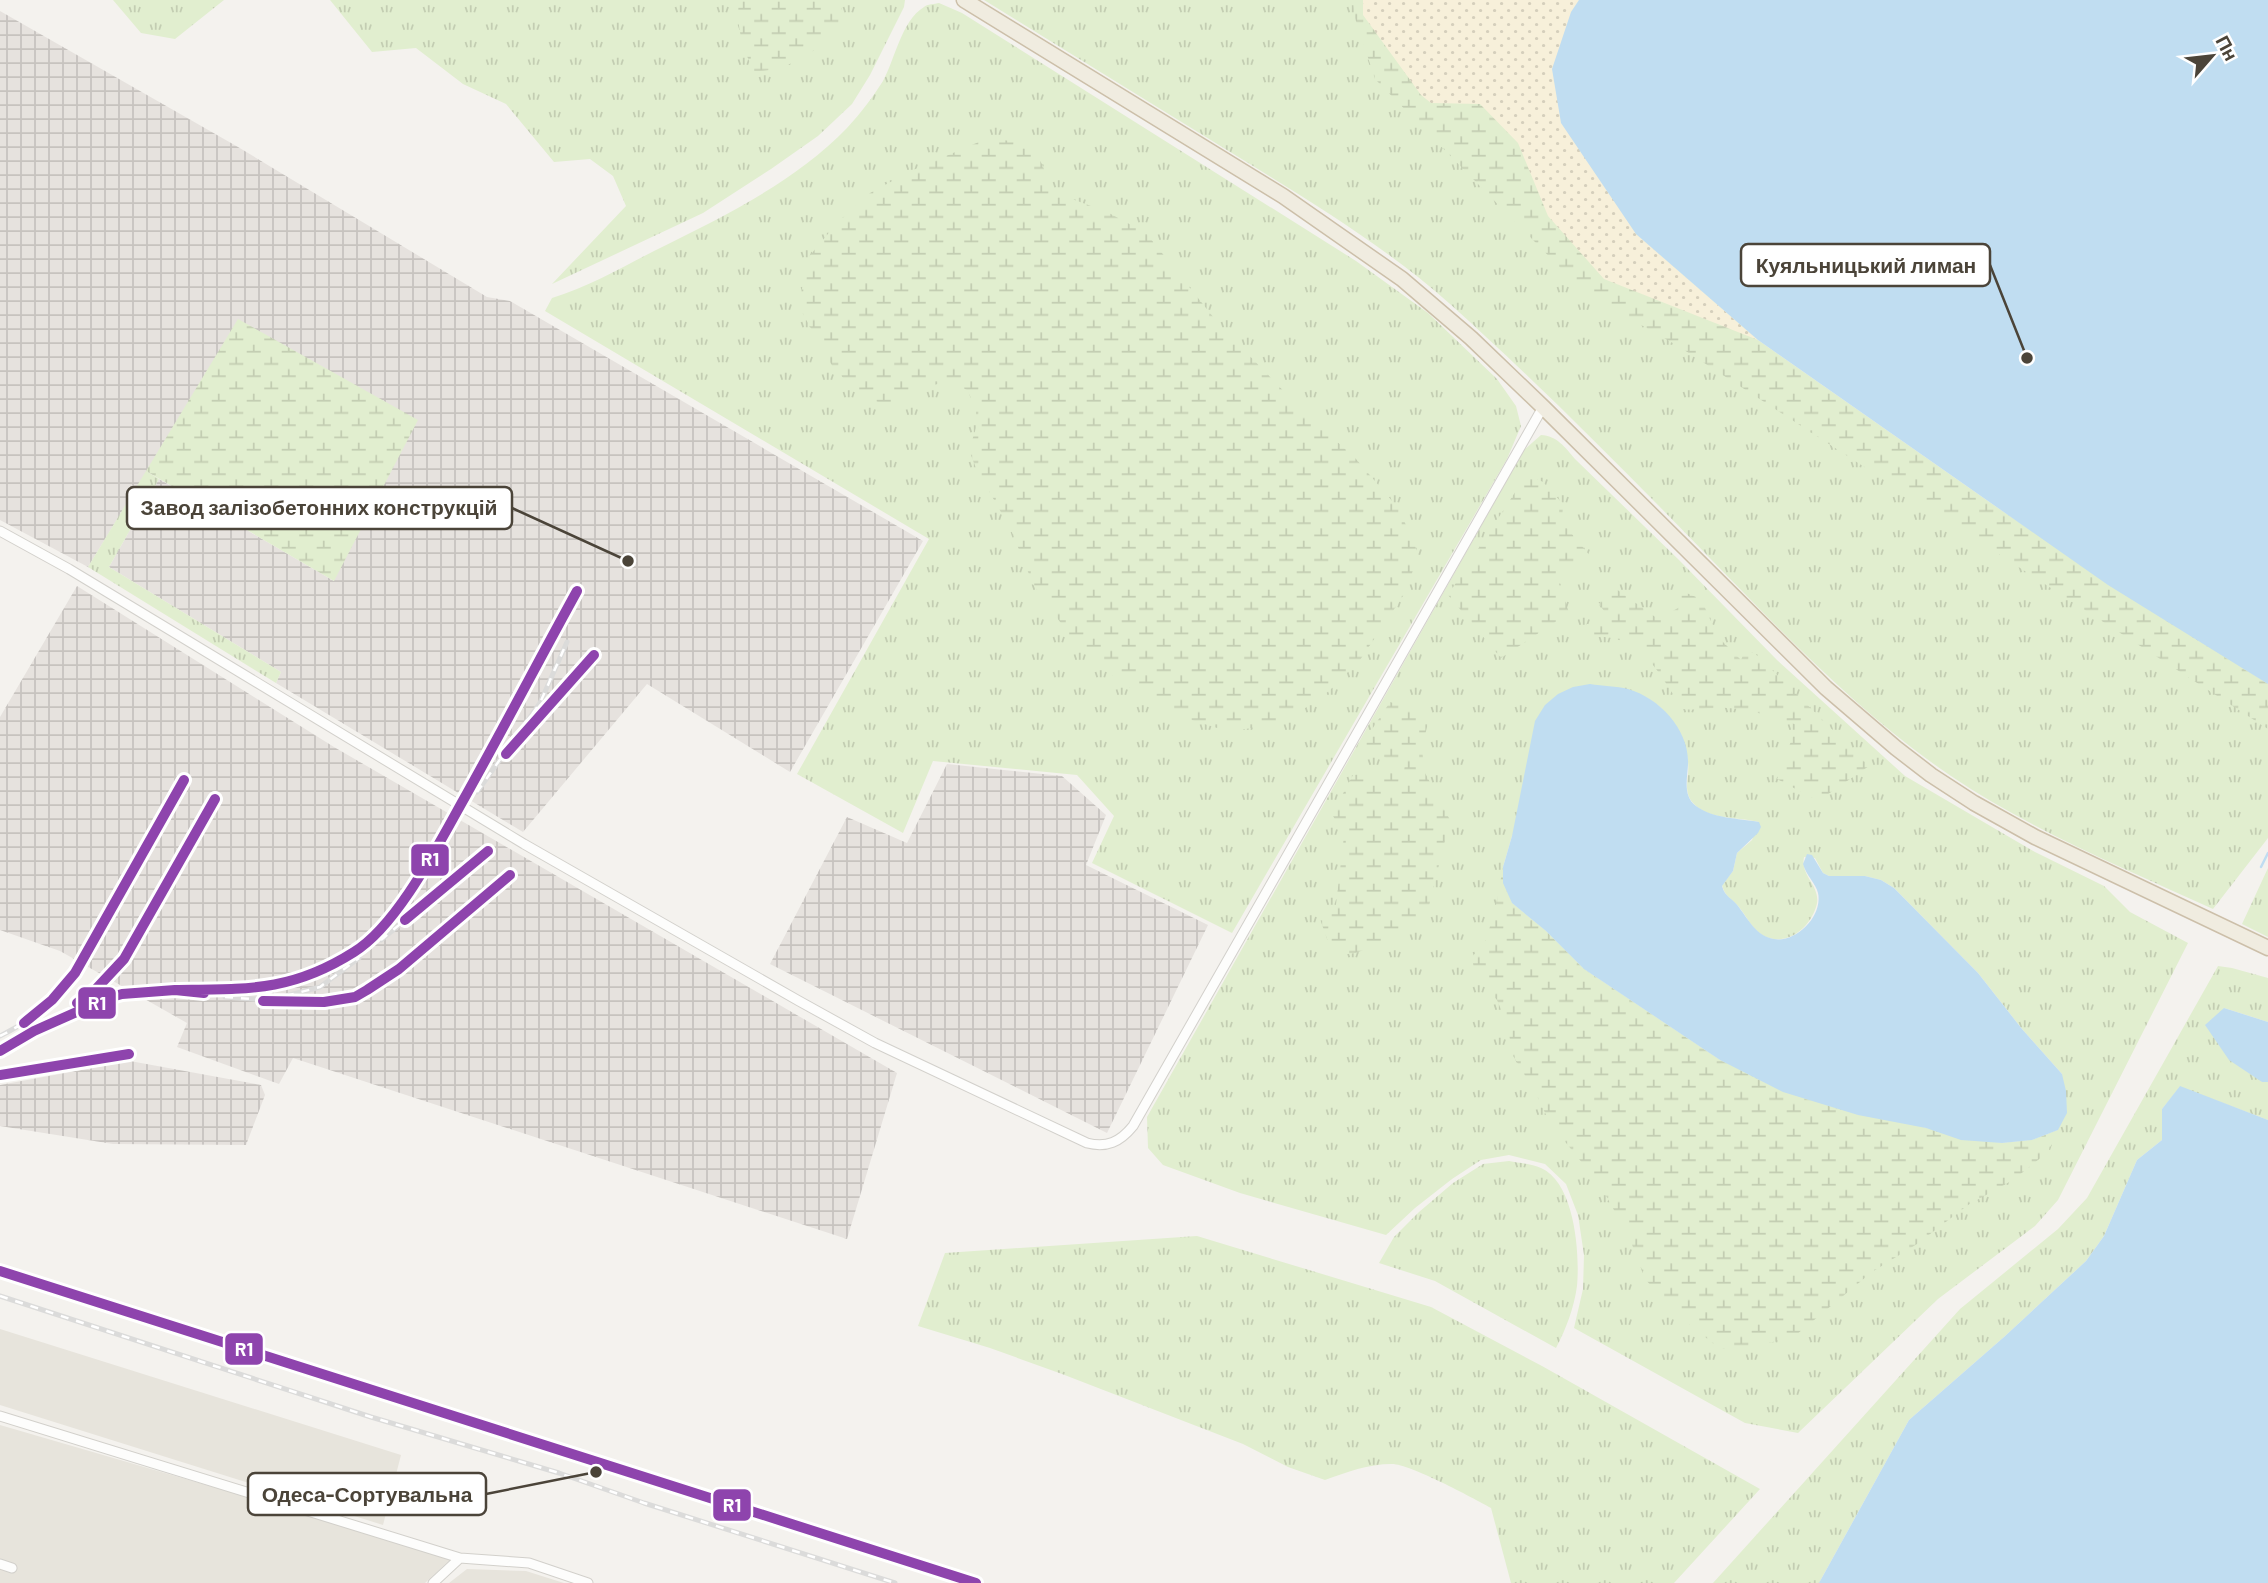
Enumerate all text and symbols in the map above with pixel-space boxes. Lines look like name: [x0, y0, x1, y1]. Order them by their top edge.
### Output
north arrow: [2177, 21, 2247, 91]
text: Пн: [2211, 31, 2244, 64]
callout: Куяльницький лиман: [1741, 244, 1990, 286]
text: Куяльницький лиман: [1756, 252, 1976, 277]
callout: Завод залізобетонних конструкцій: [127, 487, 512, 529]
text: Завод залізобетонних конструкцій: [141, 494, 497, 519]
line badge: R1: [410, 843, 450, 877]
text: R1: [421, 847, 439, 870]
line badge: R1: [77, 986, 117, 1020]
text: R1: [88, 991, 106, 1014]
line badge: R1: [224, 1332, 264, 1366]
text: R1: [235, 1337, 253, 1360]
callout: Одеса-Сортувальна: [248, 1473, 486, 1515]
text: Одеса-Сортувальна: [262, 1481, 473, 1506]
line badge: R1: [712, 1488, 752, 1522]
text: R1: [723, 1493, 741, 1516]

